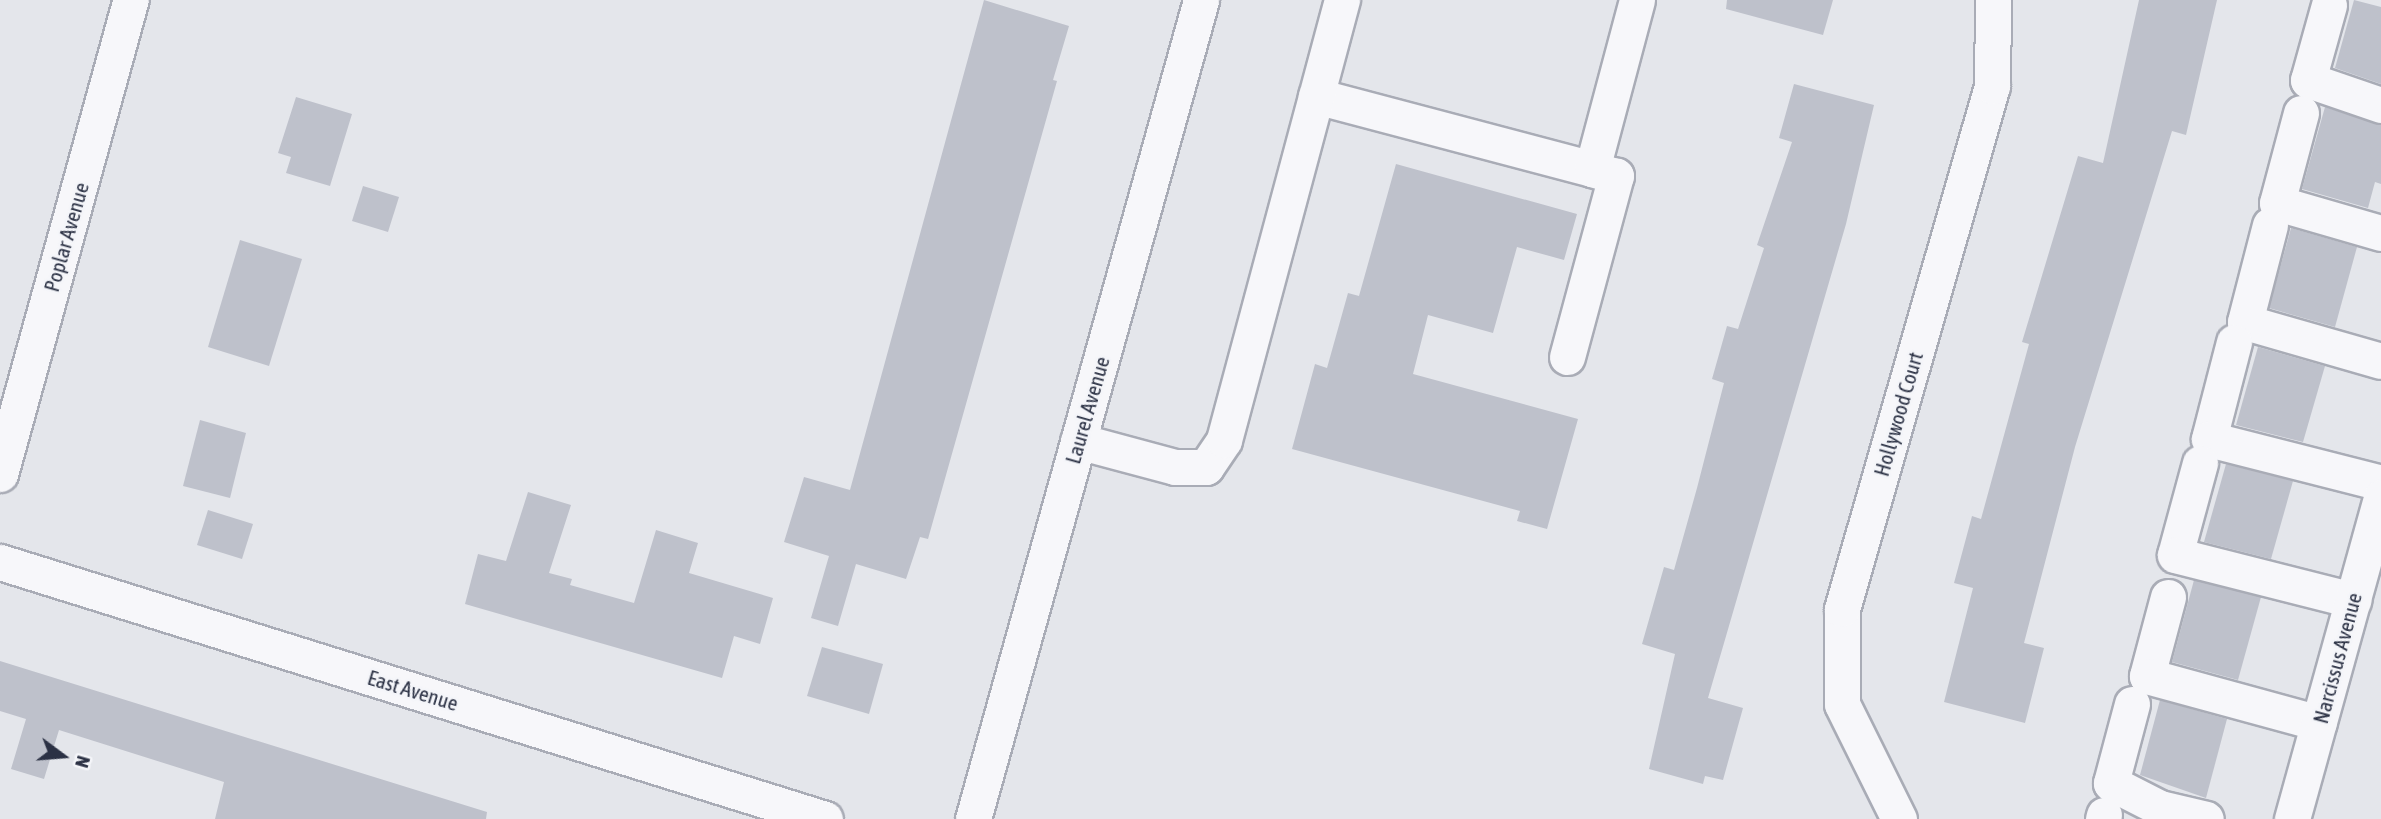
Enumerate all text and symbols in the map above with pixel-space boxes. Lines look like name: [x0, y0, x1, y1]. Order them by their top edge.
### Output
street label: Poplar Avenue: [38, 179, 94, 295]
street label: Hollywood Court: [1868, 349, 1928, 479]
street label: Laurel Avenue: [1060, 353, 1114, 467]
street label: Narcissus Avenue: [2307, 590, 2367, 726]
street label: East Avenue: [365, 664, 461, 716]
north arrow: [28, 721, 98, 791]
text: N: [71, 753, 95, 770]

